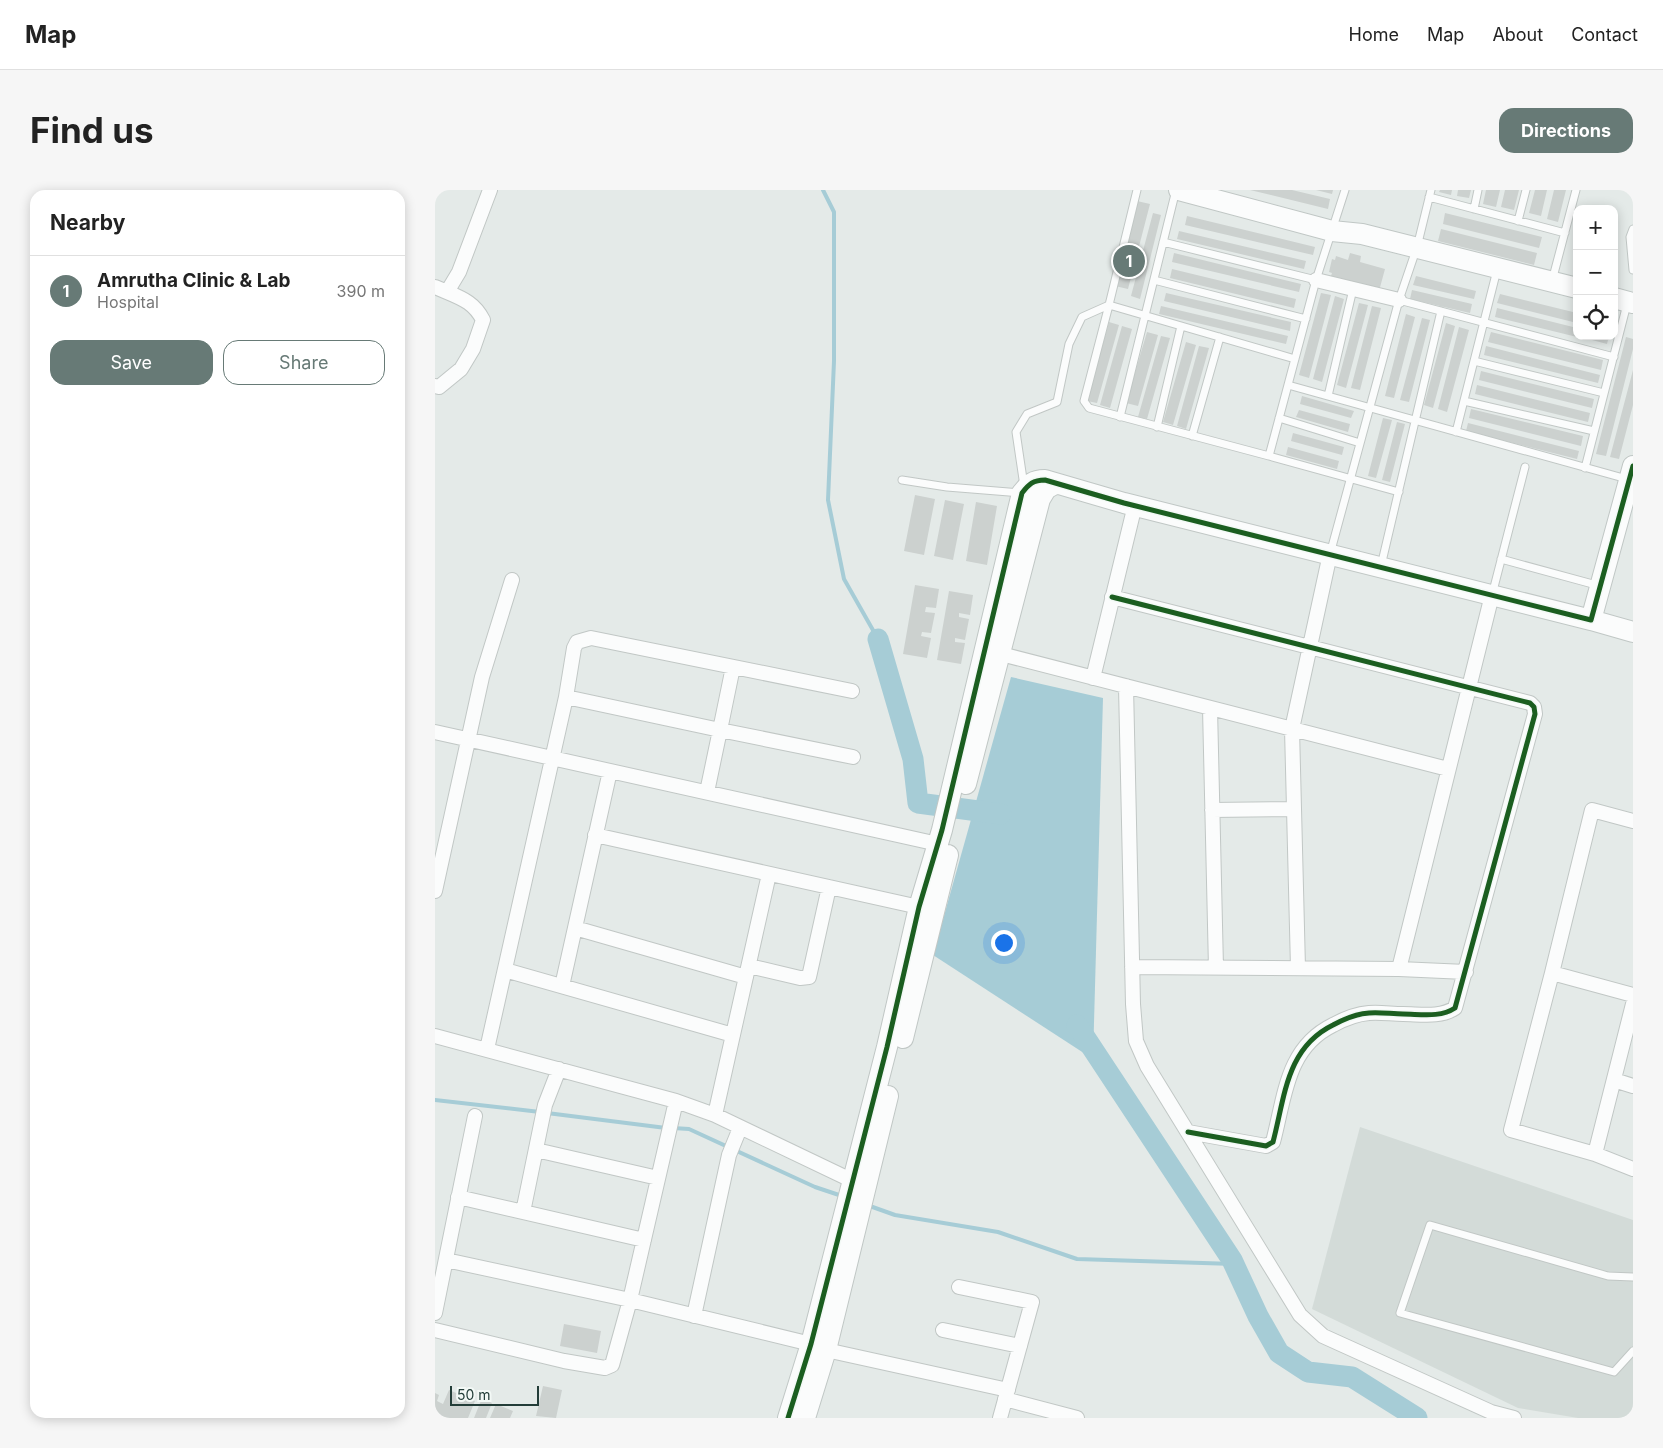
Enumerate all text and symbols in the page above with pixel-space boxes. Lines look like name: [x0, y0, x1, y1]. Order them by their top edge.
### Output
text: Map: [25, 20, 76, 49]
text: Home: [1349, 24, 1399, 45]
text: Map: [1427, 24, 1464, 45]
text: About: [1492, 24, 1543, 45]
text: Contact: [1571, 24, 1638, 45]
button: Directions: [1499, 108, 1633, 153]
text: Find us: [30, 109, 154, 151]
map controls: [1573, 205, 1618, 340]
button: +: [1573, 205, 1618, 250]
text: Nearby: [50, 210, 125, 235]
pin: 1: [1113, 242, 1145, 280]
button: −: [1573, 250, 1618, 295]
text: Amrutha Clinic & Lab: [97, 269, 290, 292]
text: 1: [63, 281, 69, 301]
text: 390 m: [337, 281, 385, 301]
text: Hospital: [97, 292, 159, 312]
button: locate: [1573, 295, 1618, 340]
button: Save: [50, 340, 213, 385]
button: Share: [223, 340, 385, 385]
your location: [991, 930, 1017, 956]
scale bar: [450, 1383, 539, 1406]
text: 50 m: [457, 1386, 491, 1403]

